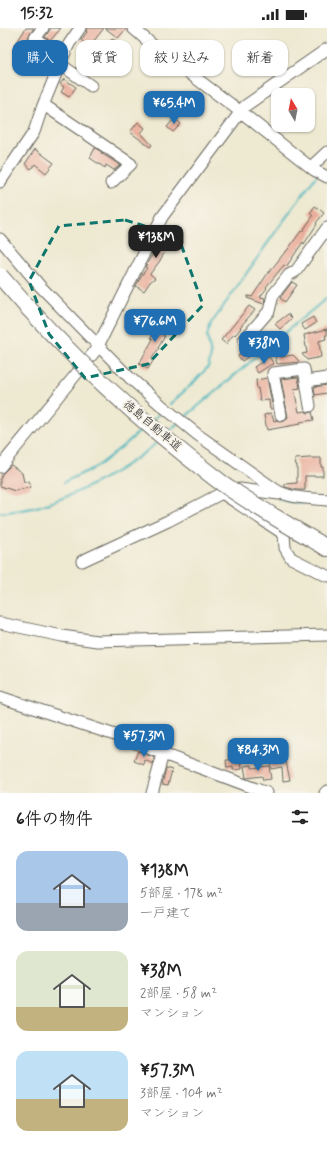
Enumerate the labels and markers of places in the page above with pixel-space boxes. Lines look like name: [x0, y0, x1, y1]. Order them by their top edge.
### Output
pin: ¥65.4M: [141, 91, 207, 125]
pin: ¥138M: [128, 225, 184, 259]
pin: ¥76.6M: [122, 309, 188, 343]
pin: ¥38M: [240, 331, 288, 365]
pin: ¥57.3M: [111, 724, 177, 758]
pin: ¥84.3M: [225, 738, 291, 772]

